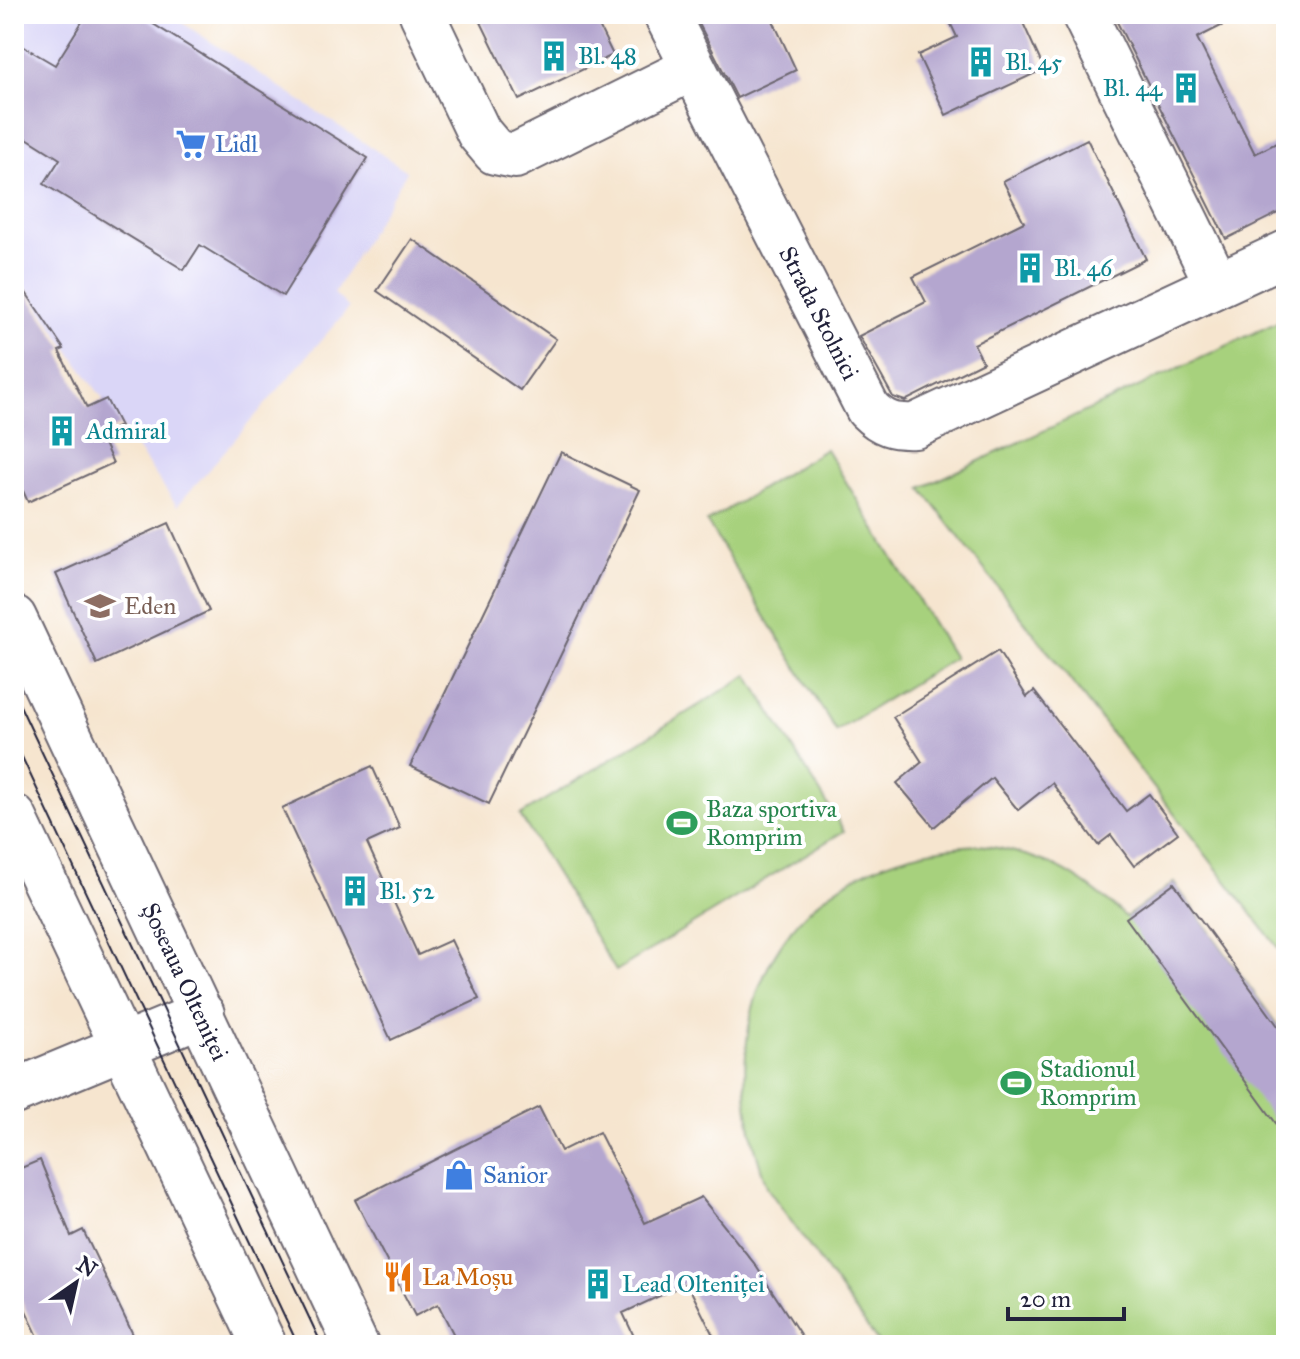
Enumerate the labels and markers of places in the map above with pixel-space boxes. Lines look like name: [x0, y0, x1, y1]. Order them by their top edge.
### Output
building icon: Bl. 48: [537, 39, 571, 73]
place label: Bl. 48: [578, 41, 637, 71]
building icon: Bl. 45: [964, 45, 998, 79]
place label: Bl. 45: [1005, 47, 1062, 77]
building icon: Bl. 44: [1169, 71, 1203, 105]
place label: Bl. 44: [1103, 73, 1163, 103]
supermarket icon: Lidl: [174, 127, 208, 161]
place label: Lidl: [215, 129, 258, 159]
building icon: Bl. 46: [1013, 251, 1047, 285]
place label: Bl. 46: [1054, 253, 1113, 283]
building icon: Admiral: [45, 414, 79, 448]
place label: Admiral: [85, 416, 167, 446]
school or university icon: Eden: [83, 589, 117, 623]
place label: Eden: [124, 591, 176, 621]
place label: Baza sportiva Romprim: [706, 794, 838, 852]
sports icon: Baza sportiva Romprim: [665, 806, 699, 840]
building icon: Bl. 52: [338, 874, 372, 908]
place label: Bl. 52: [379, 876, 435, 906]
place label: Stadionul Romprim: [1040, 1054, 1137, 1112]
sports icon: Stadionul Romprim: [999, 1066, 1033, 1100]
shop icon: Sanior: [442, 1158, 476, 1192]
place label: Sanior: [483, 1160, 548, 1190]
restaurant icon: La Moșu: [381, 1260, 415, 1294]
place label: La Moșu: [422, 1262, 514, 1292]
building icon: Lead Olteniței: [581, 1267, 615, 1301]
place label: Lead Olteniței: [622, 1269, 765, 1299]

